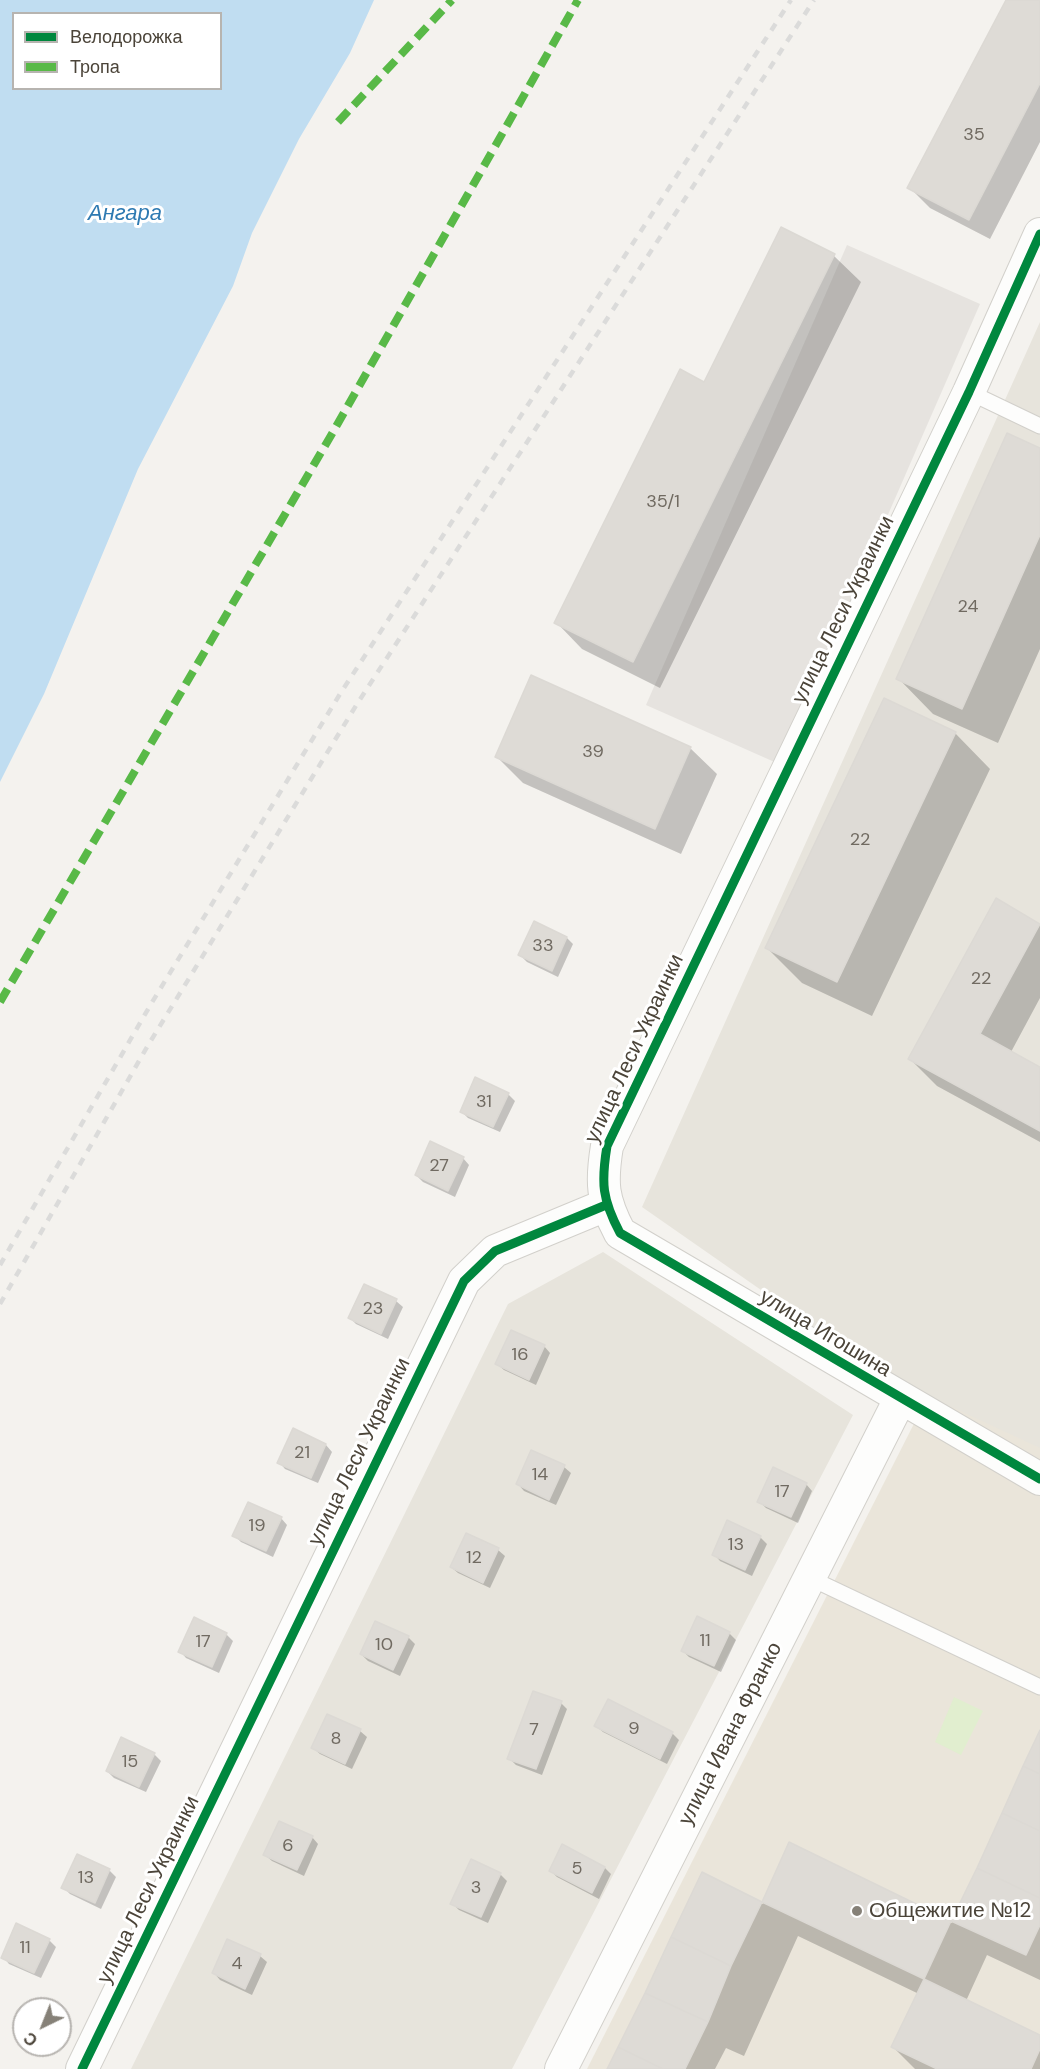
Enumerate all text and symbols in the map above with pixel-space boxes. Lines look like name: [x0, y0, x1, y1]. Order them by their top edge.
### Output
legend: [12, 12, 222, 90]
text: Велодорожка: [70, 25, 182, 49]
text: Тропа: [70, 55, 120, 79]
house number: 35: [963, 124, 985, 146]
water label: Ангара: [88, 201, 162, 227]
house number: 35/1: [646, 491, 680, 513]
street label: улица Леси Украинки: [788, 512, 900, 708]
house number: 24: [958, 596, 978, 618]
house number: 39: [582, 741, 604, 763]
house number: 22: [850, 829, 870, 851]
house number: 33: [532, 935, 554, 957]
street label: улица Леси Украинки: [580, 950, 690, 1148]
house number: 22: [971, 968, 991, 990]
house number: 31: [476, 1091, 492, 1113]
house number: 27: [429, 1155, 449, 1177]
street label: улица Игошина: [755, 1285, 895, 1383]
house number: 23: [362, 1298, 384, 1320]
house number: 16: [512, 1344, 528, 1366]
street label: улица Леси Украинки: [304, 1354, 416, 1550]
house number: 21: [294, 1442, 310, 1464]
house number: 14: [532, 1464, 548, 1486]
house number: 17: [774, 1481, 790, 1503]
house number: 19: [249, 1515, 265, 1537]
house number: 13: [728, 1534, 744, 1556]
house number: 12: [466, 1547, 482, 1569]
house number: 11: [699, 1630, 711, 1652]
house number: 17: [195, 1631, 211, 1653]
house number: 10: [375, 1634, 393, 1656]
street label: улица Ивана Франко: [674, 1638, 788, 1830]
house number: 9: [628, 1718, 640, 1740]
house number: 7: [529, 1719, 539, 1741]
house number: 8: [331, 1728, 341, 1750]
house number: 15: [122, 1751, 138, 1773]
street label: улица Леси Украинки: [93, 1792, 205, 1988]
house number: 6: [282, 1835, 294, 1857]
house number: 5: [572, 1858, 582, 1880]
house number: 13: [78, 1867, 94, 1889]
house number: 3: [471, 1877, 481, 1899]
place label: Общежитие №12: [869, 1898, 1031, 1924]
marker: Общежитие №12: [850, 1904, 864, 1918]
house number: 11: [19, 1937, 31, 1959]
house number: 4: [232, 1953, 242, 1975]
north arrow: [12, 1997, 72, 2057]
text: С: [19, 2027, 42, 2051]

